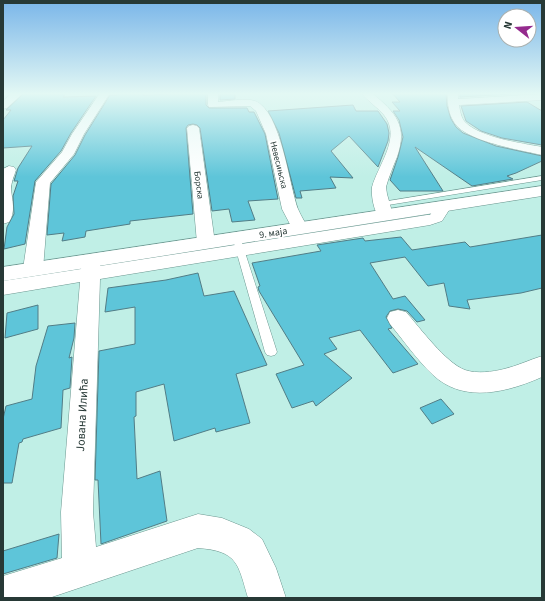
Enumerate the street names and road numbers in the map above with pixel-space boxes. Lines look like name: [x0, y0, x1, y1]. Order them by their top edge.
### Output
street label: Невесињска: [266, 140, 291, 190]
street label: Борска: [190, 170, 207, 200]
street label: 9. маја: [258, 224, 288, 242]
street label: Јована Илића: [72, 378, 93, 452]

